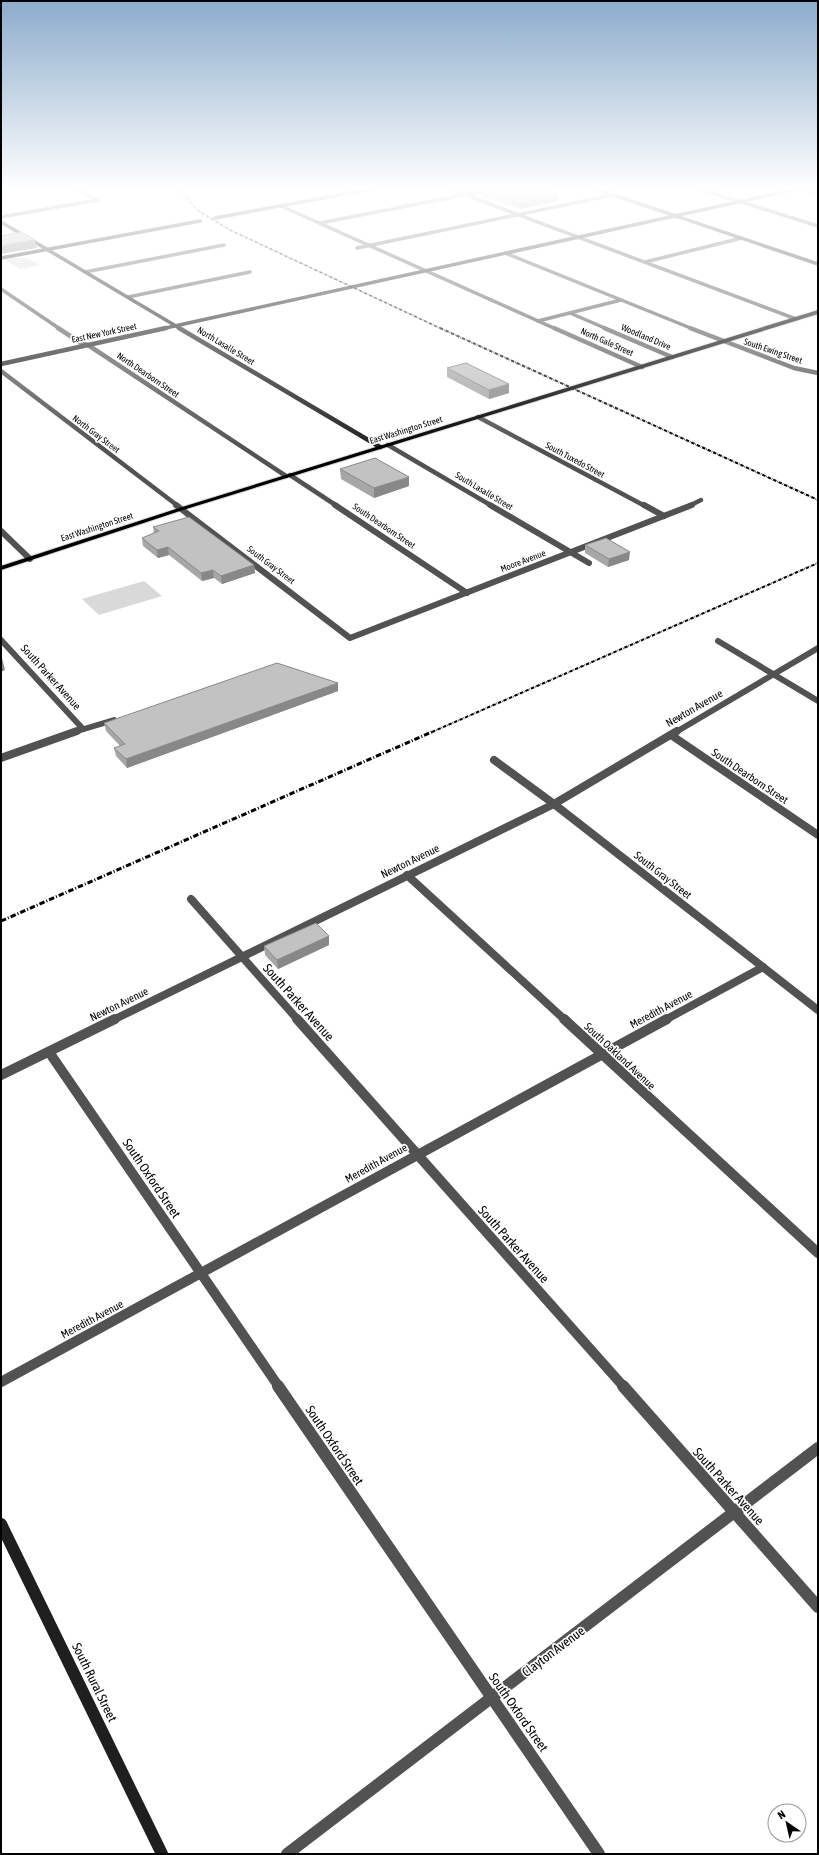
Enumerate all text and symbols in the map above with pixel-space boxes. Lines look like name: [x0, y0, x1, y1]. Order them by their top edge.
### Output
street label: East New York Street: [71, 321, 138, 345]
street label: Woodland Drive: [620, 322, 672, 352]
street label: North Lasalle Street: [196, 325, 257, 367]
street label: North Gale Street: [579, 326, 635, 358]
street label: South Ewing Street: [743, 336, 804, 366]
street label: North Dearborn Street: [115, 351, 181, 400]
street label: North Gray Street: [70, 413, 122, 455]
street label: East Washington Street: [368, 414, 444, 446]
street label: South Tuxedo Street: [544, 440, 607, 480]
street label: South Lasalle Street: [453, 470, 515, 512]
street label: South Dearborn Street: [351, 501, 417, 551]
street label: East Washington Street: [60, 510, 135, 543]
street label: South Gray Street: [245, 544, 297, 586]
street label: Moore Avenue: [499, 548, 547, 574]
street label: South Parker Avenue: [19, 642, 83, 712]
street label: Newton Avenue: [664, 687, 724, 729]
street label: South Dearborn Street: [710, 746, 790, 806]
street label: Newton Avenue: [379, 842, 441, 880]
street label: South Gray Street: [632, 849, 694, 901]
street label: South Parker Avenue: [260, 961, 337, 1044]
street label: Newton Avenue: [88, 985, 150, 1023]
street label: Meredith Avenue: [628, 988, 694, 1030]
street label: South Oakland Avenue: [582, 1020, 658, 1092]
street label: South Oxford Street: [119, 1136, 184, 1221]
street label: Meredith Avenue: [343, 1141, 409, 1185]
street label: South Parker Avenue: [475, 1203, 552, 1286]
street label: Meredith Avenue: [59, 1298, 125, 1340]
street label: South Oxford Street: [302, 1403, 367, 1488]
street label: South Parker Avenue: [690, 1445, 767, 1528]
street label: Clayton Avenue: [519, 1623, 588, 1680]
street label: South Rural Street: [69, 1640, 120, 1724]
street label: South Oxford Street: [486, 1670, 551, 1755]
north arrow: [767, 1803, 807, 1843]
text: N: [775, 1808, 787, 1822]

